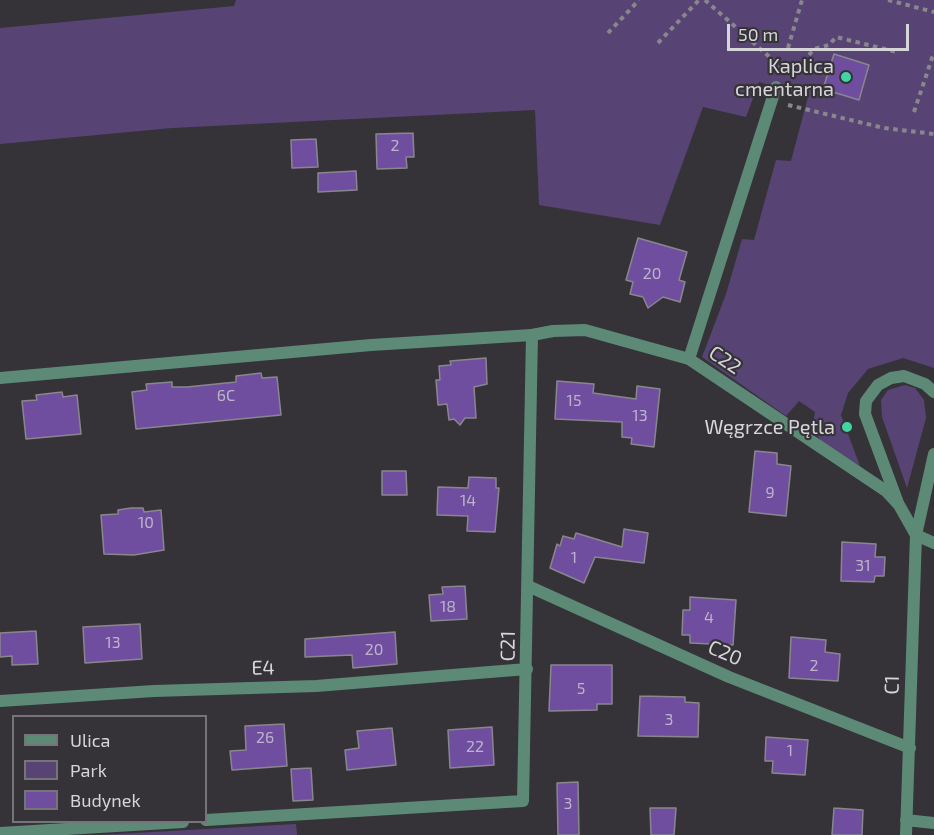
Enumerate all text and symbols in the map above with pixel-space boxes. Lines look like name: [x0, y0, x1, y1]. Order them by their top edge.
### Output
scale bar: [730, 12, 912, 50]
text: 50 m: [738, 23, 778, 45]
place label: Kaplica cmentarna: [735, 54, 834, 101]
marker: Kaplica cmentarna: [839, 70, 853, 84]
house number: 2: [391, 136, 399, 156]
house number: 20: [643, 264, 661, 284]
street label: C22: [704, 341, 746, 379]
house number: 6C: [217, 386, 235, 406]
house number: 15: [567, 391, 581, 411]
house number: 13: [632, 406, 648, 426]
place label: Węgrzce Pętla: [705, 415, 835, 439]
marker: Węgrzce Pętla: [840, 420, 854, 434]
house number: 9: [765, 483, 775, 503]
house number: 14: [460, 491, 476, 511]
house number: 10: [138, 513, 154, 533]
house number: 1: [571, 548, 577, 568]
house number: 31: [855, 556, 871, 576]
house number: 18: [440, 597, 456, 617]
house number: 4: [704, 608, 714, 628]
street label: C21: [496, 630, 520, 662]
house number: 13: [105, 633, 121, 653]
street label: C20: [704, 635, 746, 671]
house number: 20: [365, 640, 383, 660]
street label: E4: [251, 656, 275, 680]
house number: 2: [810, 656, 818, 676]
street label: C1: [880, 675, 904, 695]
house number: 5: [577, 679, 585, 699]
house number: 3: [665, 710, 673, 730]
legend: [12, 715, 207, 823]
house number: 26: [256, 728, 274, 748]
text: Ulica: [70, 729, 110, 751]
house number: 22: [466, 737, 484, 757]
house number: 1: [787, 741, 793, 761]
text: Park: [70, 759, 107, 781]
text: Budynek: [70, 789, 141, 811]
house number: 3: [564, 794, 572, 814]

